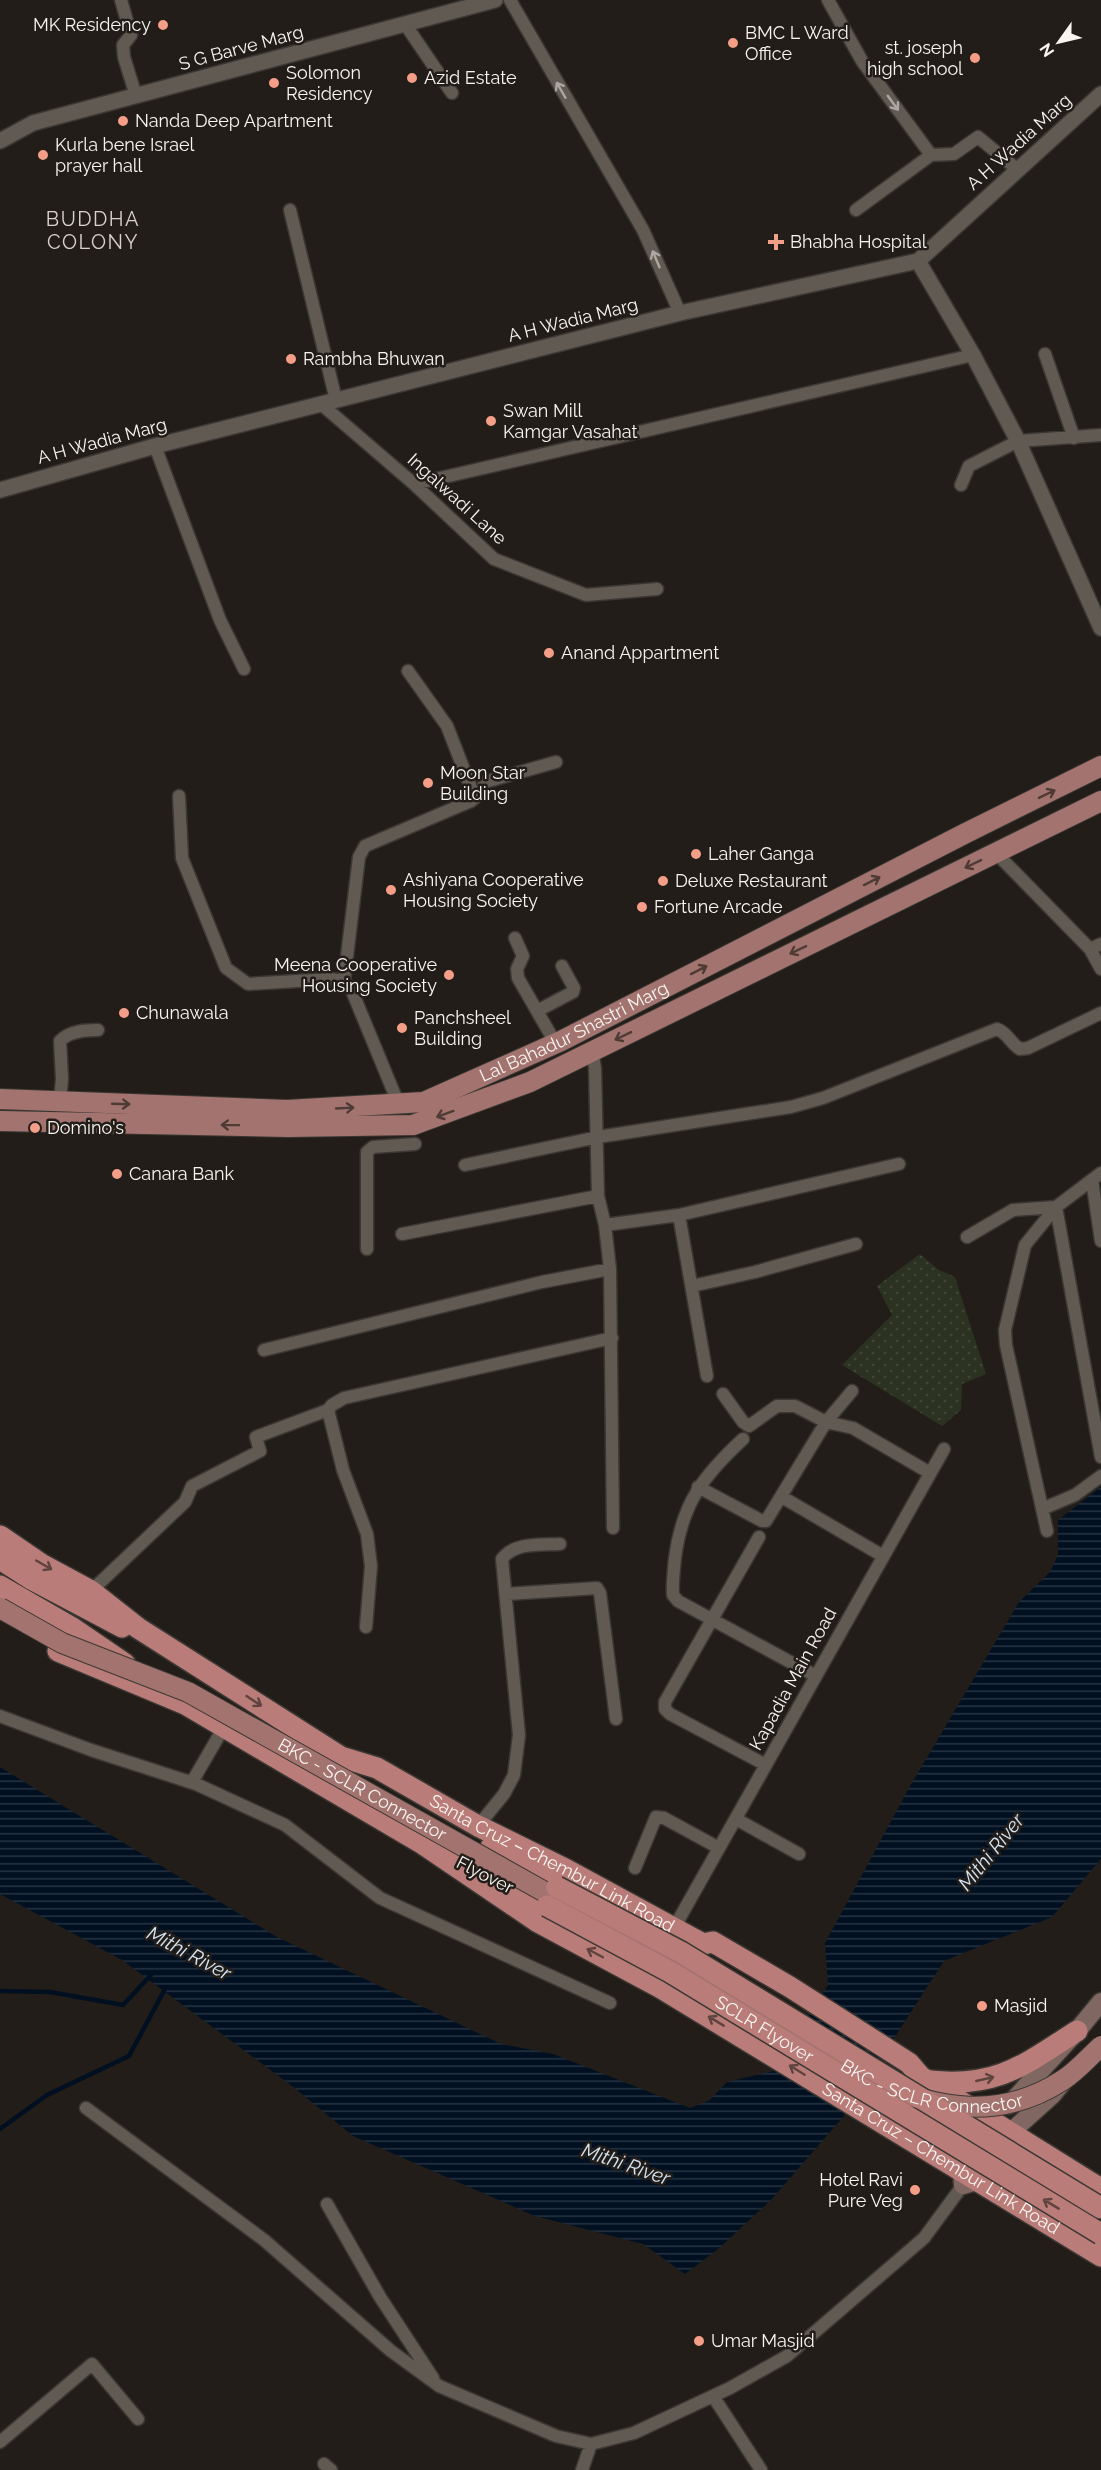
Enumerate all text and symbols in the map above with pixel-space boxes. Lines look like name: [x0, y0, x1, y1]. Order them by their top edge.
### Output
north arrow: [1029, 12, 1089, 72]
place label: MK Residency: [33, 14, 151, 35]
marker: MK Residency: [156, 18, 170, 32]
street label: S G Barve Marg: [176, 21, 306, 74]
place label: BMC L Ward Office: [745, 22, 849, 64]
marker: BMC L Ward Office: [726, 36, 740, 50]
place label: st. joseph high school: [867, 37, 963, 79]
text: N: [1036, 40, 1058, 60]
marker: st. joseph high school: [968, 51, 982, 65]
place label: Solomon Residency: [286, 62, 373, 104]
place label: Azid Estate: [424, 67, 517, 88]
marker: Azid Estate: [405, 71, 419, 85]
marker: Solomon Residency: [267, 76, 281, 90]
one-way arrow: [554, 82, 566, 99]
street label: A H Wadia Marg: [962, 89, 1075, 194]
one-way arrow: [887, 94, 899, 110]
place label: Nanda Deep Apartment: [135, 110, 333, 131]
marker: Nanda Deep Apartment: [116, 114, 130, 128]
place label: Kurla bene Israel prayer hall: [55, 134, 195, 176]
marker: Kurla bene Israel prayer hall: [36, 148, 50, 162]
district label: BUDDHA COLONY: [46, 207, 140, 254]
place label: Bhabha Hospital: [790, 231, 927, 252]
marker: Bhabha Hospital: [767, 233, 785, 251]
one-way arrow: [650, 251, 662, 269]
street label: A H Wadia Marg: [506, 293, 640, 346]
place label: Rambha Bhuwan: [303, 348, 445, 369]
marker: Rambha Bhuwan: [284, 352, 298, 366]
place label: Swan Mill Kamgar Vasahat: [503, 400, 638, 442]
street label: A H Wadia Marg: [35, 413, 169, 468]
marker: Swan Mill Kamgar Vasahat: [484, 414, 498, 428]
street label: Ingalwadi Lane: [404, 449, 511, 549]
place label: Anand Appartment: [561, 642, 719, 663]
marker: Anand Appartment: [542, 646, 556, 660]
place label: Moon Star Building: [440, 762, 526, 804]
marker: Moon Star Building: [421, 776, 435, 790]
one-way arrow: [1037, 787, 1055, 799]
place label: Laher Ganga: [708, 843, 814, 864]
marker: Laher Ganga: [689, 847, 703, 861]
one-way arrow: [965, 859, 983, 871]
place label: Ashiyana Cooperative Housing Society: [403, 869, 584, 911]
place label: Deluxe Restaurant: [675, 870, 828, 891]
marker: Deluxe Restaurant: [656, 874, 670, 888]
one-way arrow: [863, 875, 881, 886]
marker: Ashiyana Cooperative Housing Society: [384, 883, 398, 897]
place label: Fortune Arcade: [654, 896, 783, 917]
marker: Fortune Arcade: [635, 900, 649, 914]
one-way arrow: [790, 945, 808, 957]
place label: Meena Cooperative Housing Society: [274, 954, 437, 996]
one-way arrow: [690, 964, 707, 976]
marker: Meena Cooperative Housing Society: [442, 968, 456, 982]
street label: Lal Bahadur Shastri Marg: [476, 977, 672, 1086]
place label: Chunawala: [136, 1002, 228, 1023]
marker: Chunawala: [117, 1006, 131, 1020]
place label: Panchsheel Building: [414, 1007, 511, 1049]
marker: Panchsheel Building: [395, 1021, 409, 1035]
one-way arrow: [615, 1030, 633, 1042]
one-way arrow: [111, 1098, 131, 1109]
one-way arrow: [335, 1102, 355, 1113]
one-way arrow: [436, 1109, 454, 1120]
place label: Domino's: [47, 1117, 124, 1138]
one-way arrow: [220, 1120, 240, 1131]
marker: Domino's: [28, 1121, 42, 1135]
place label: Canara Bank: [129, 1163, 234, 1184]
marker: Canara Bank: [110, 1167, 124, 1181]
one-way arrow: [35, 1559, 52, 1571]
street label: Kapadia Main Road: [745, 1604, 840, 1754]
one-way arrow: [246, 1694, 263, 1707]
street label: BKC - SCLR Connector: [275, 1734, 451, 1845]
street label: Santa Cruz – Chembur Link Road: [426, 1790, 678, 1936]
water label: Mithi River: [953, 1808, 1030, 1895]
street label: Flyover: [453, 1851, 518, 1898]
water label: Mithi River: [143, 1921, 236, 1986]
one-way arrow: [587, 1947, 605, 1958]
street label: SCLR Flyover: [712, 1991, 818, 2067]
place label: Masjid: [994, 1995, 1047, 2016]
marker: Masjid: [975, 1999, 989, 2013]
one-way arrow: [708, 2015, 725, 2027]
street label: BKC - SCLR Connector: [837, 2054, 1026, 2117]
one-way arrow: [789, 2064, 806, 2076]
one-way arrow: [975, 2073, 994, 2085]
street label: Santa Cruz – Chembur Link Road: [819, 2078, 1064, 2238]
water label: Mithi River: [579, 2138, 674, 2191]
place label: Hotel Ravi Pure Veg: [819, 2169, 903, 2211]
marker: Hotel Ravi Pure Veg: [908, 2183, 922, 2197]
one-way arrow: [1043, 2197, 1060, 2209]
place label: Umar Masjid: [711, 2330, 815, 2351]
marker: Umar Masjid: [692, 2334, 706, 2348]

